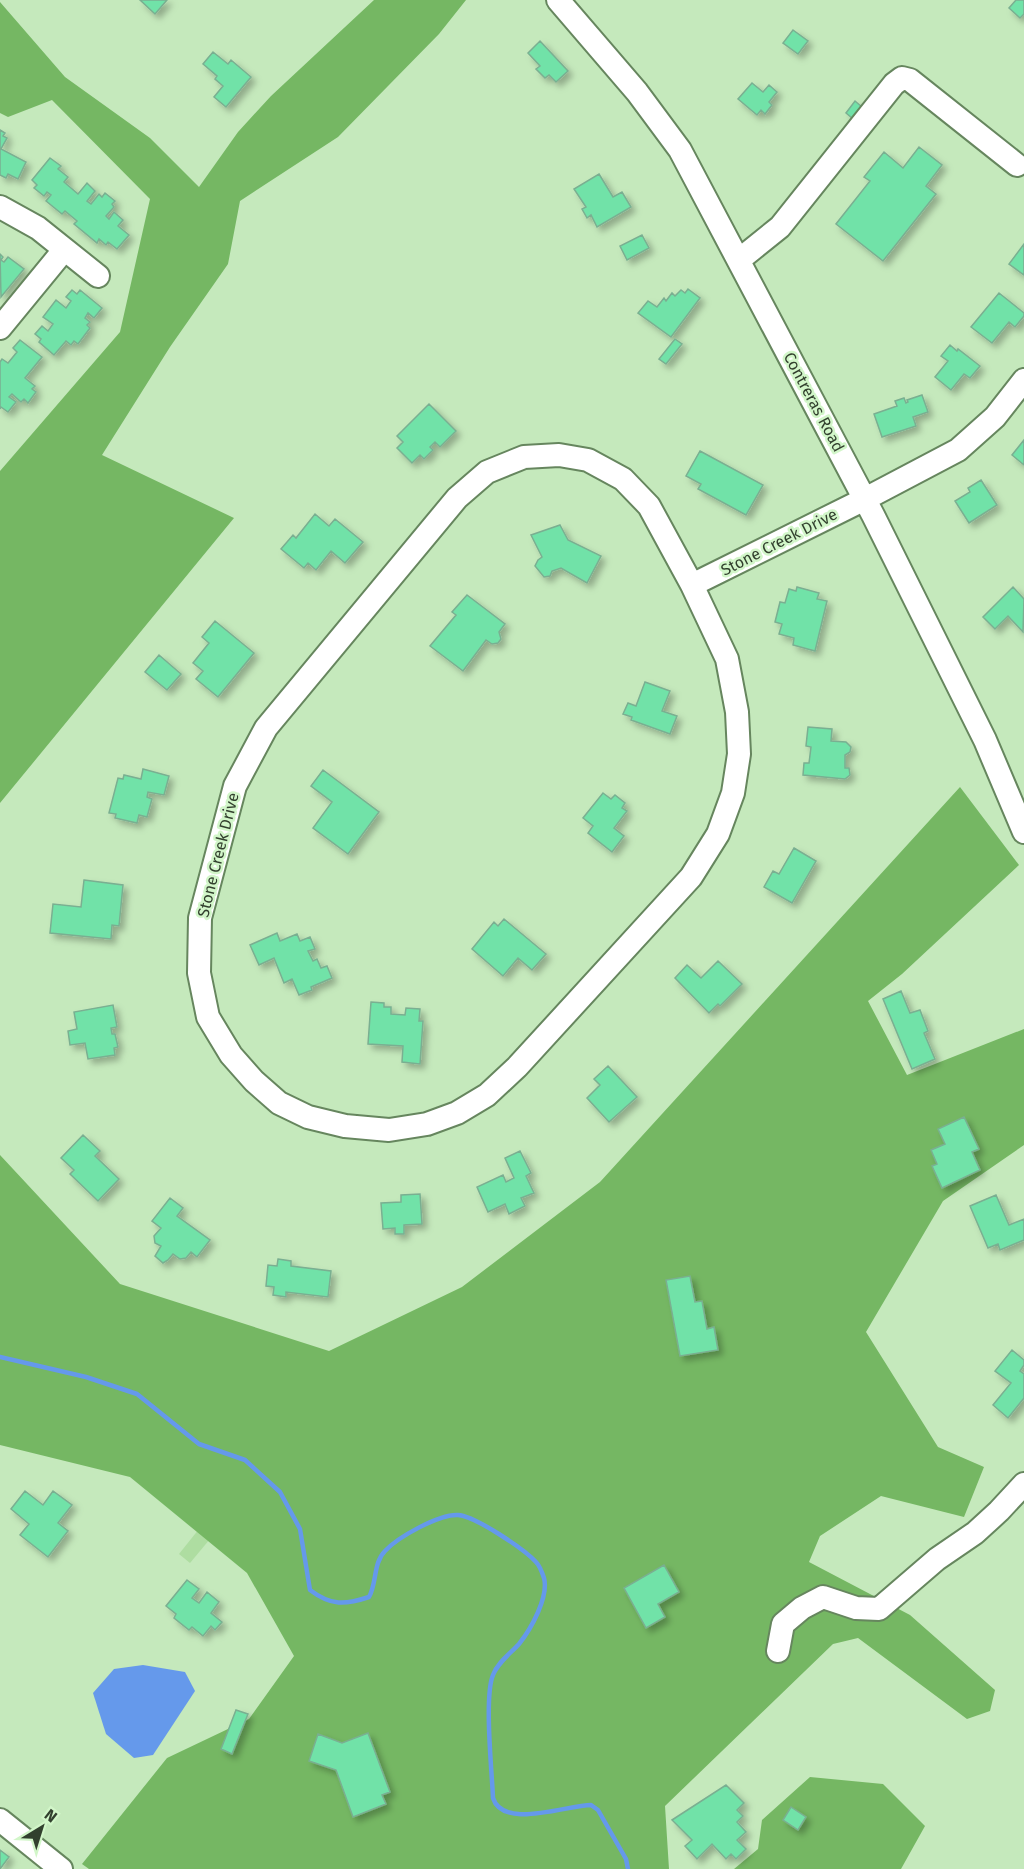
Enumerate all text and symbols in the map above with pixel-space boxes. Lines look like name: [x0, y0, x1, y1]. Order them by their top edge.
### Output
street label: Contreras Road: [780, 349, 848, 455]
street label: Stone Creek Drive: [718, 505, 840, 579]
street label: Stone Creek Drive: [193, 791, 243, 919]
north arrow: [12, 1797, 72, 1857]
text: N: [41, 1805, 61, 1826]

